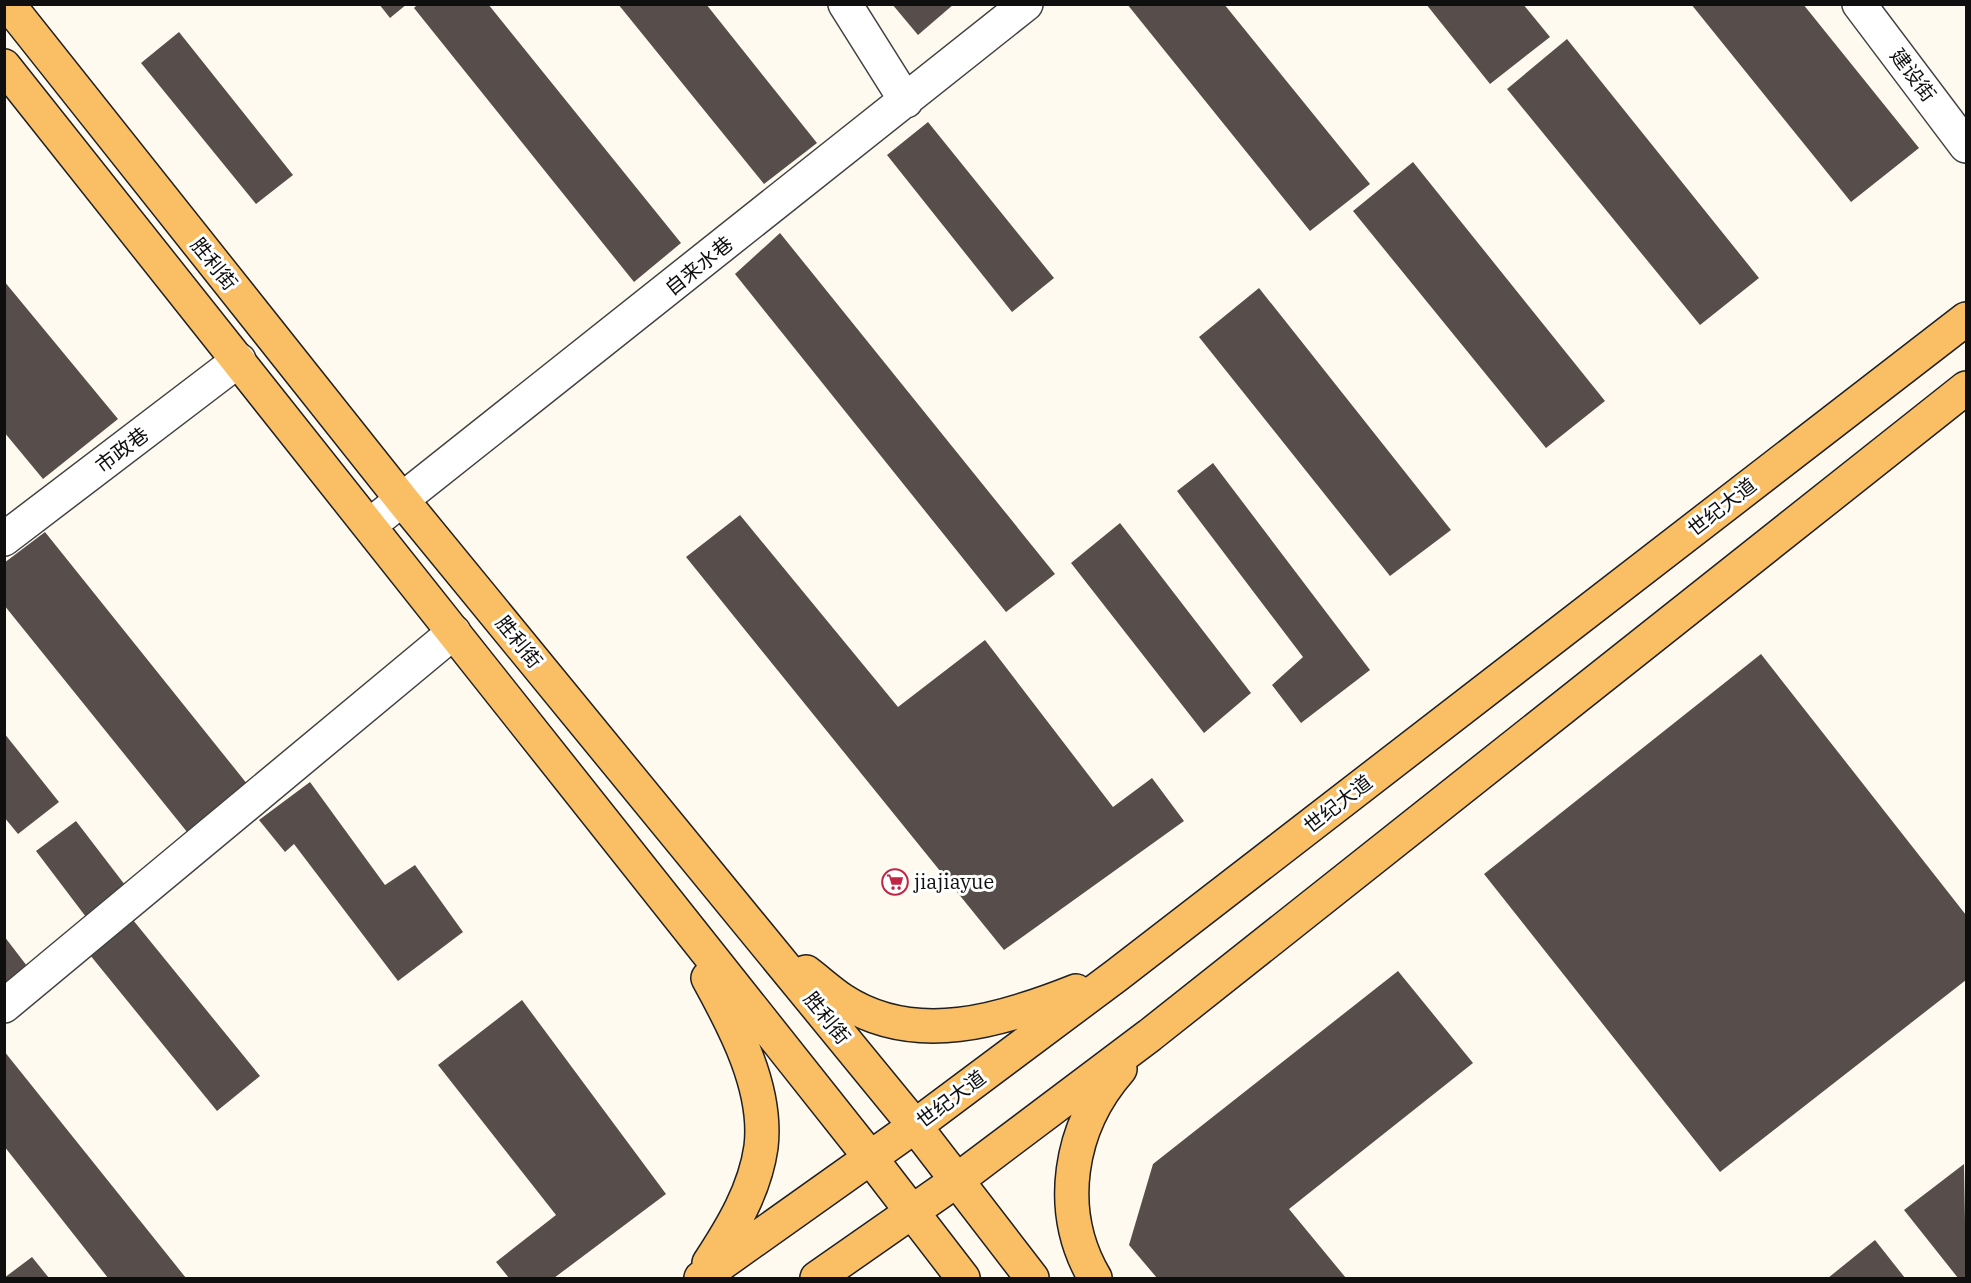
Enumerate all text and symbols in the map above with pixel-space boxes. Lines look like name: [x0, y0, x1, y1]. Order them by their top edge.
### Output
street label: 建设街: [1885, 43, 1942, 107]
street label: 自来水巷: [659, 230, 738, 301]
street label: 胜利街: [185, 232, 244, 295]
street label: 市政巷: [90, 421, 154, 478]
street label: 世纪大道: [1682, 471, 1762, 542]
street label: 胜利街: [490, 610, 549, 673]
street label: 世纪大道: [1298, 768, 1378, 839]
supermarket icon: jiajiayue: [880, 867, 910, 897]
place label: jiajiayue: [913, 868, 994, 895]
street label: 胜利街: [798, 986, 857, 1049]
street label: 世纪大道: [911, 1064, 991, 1133]

